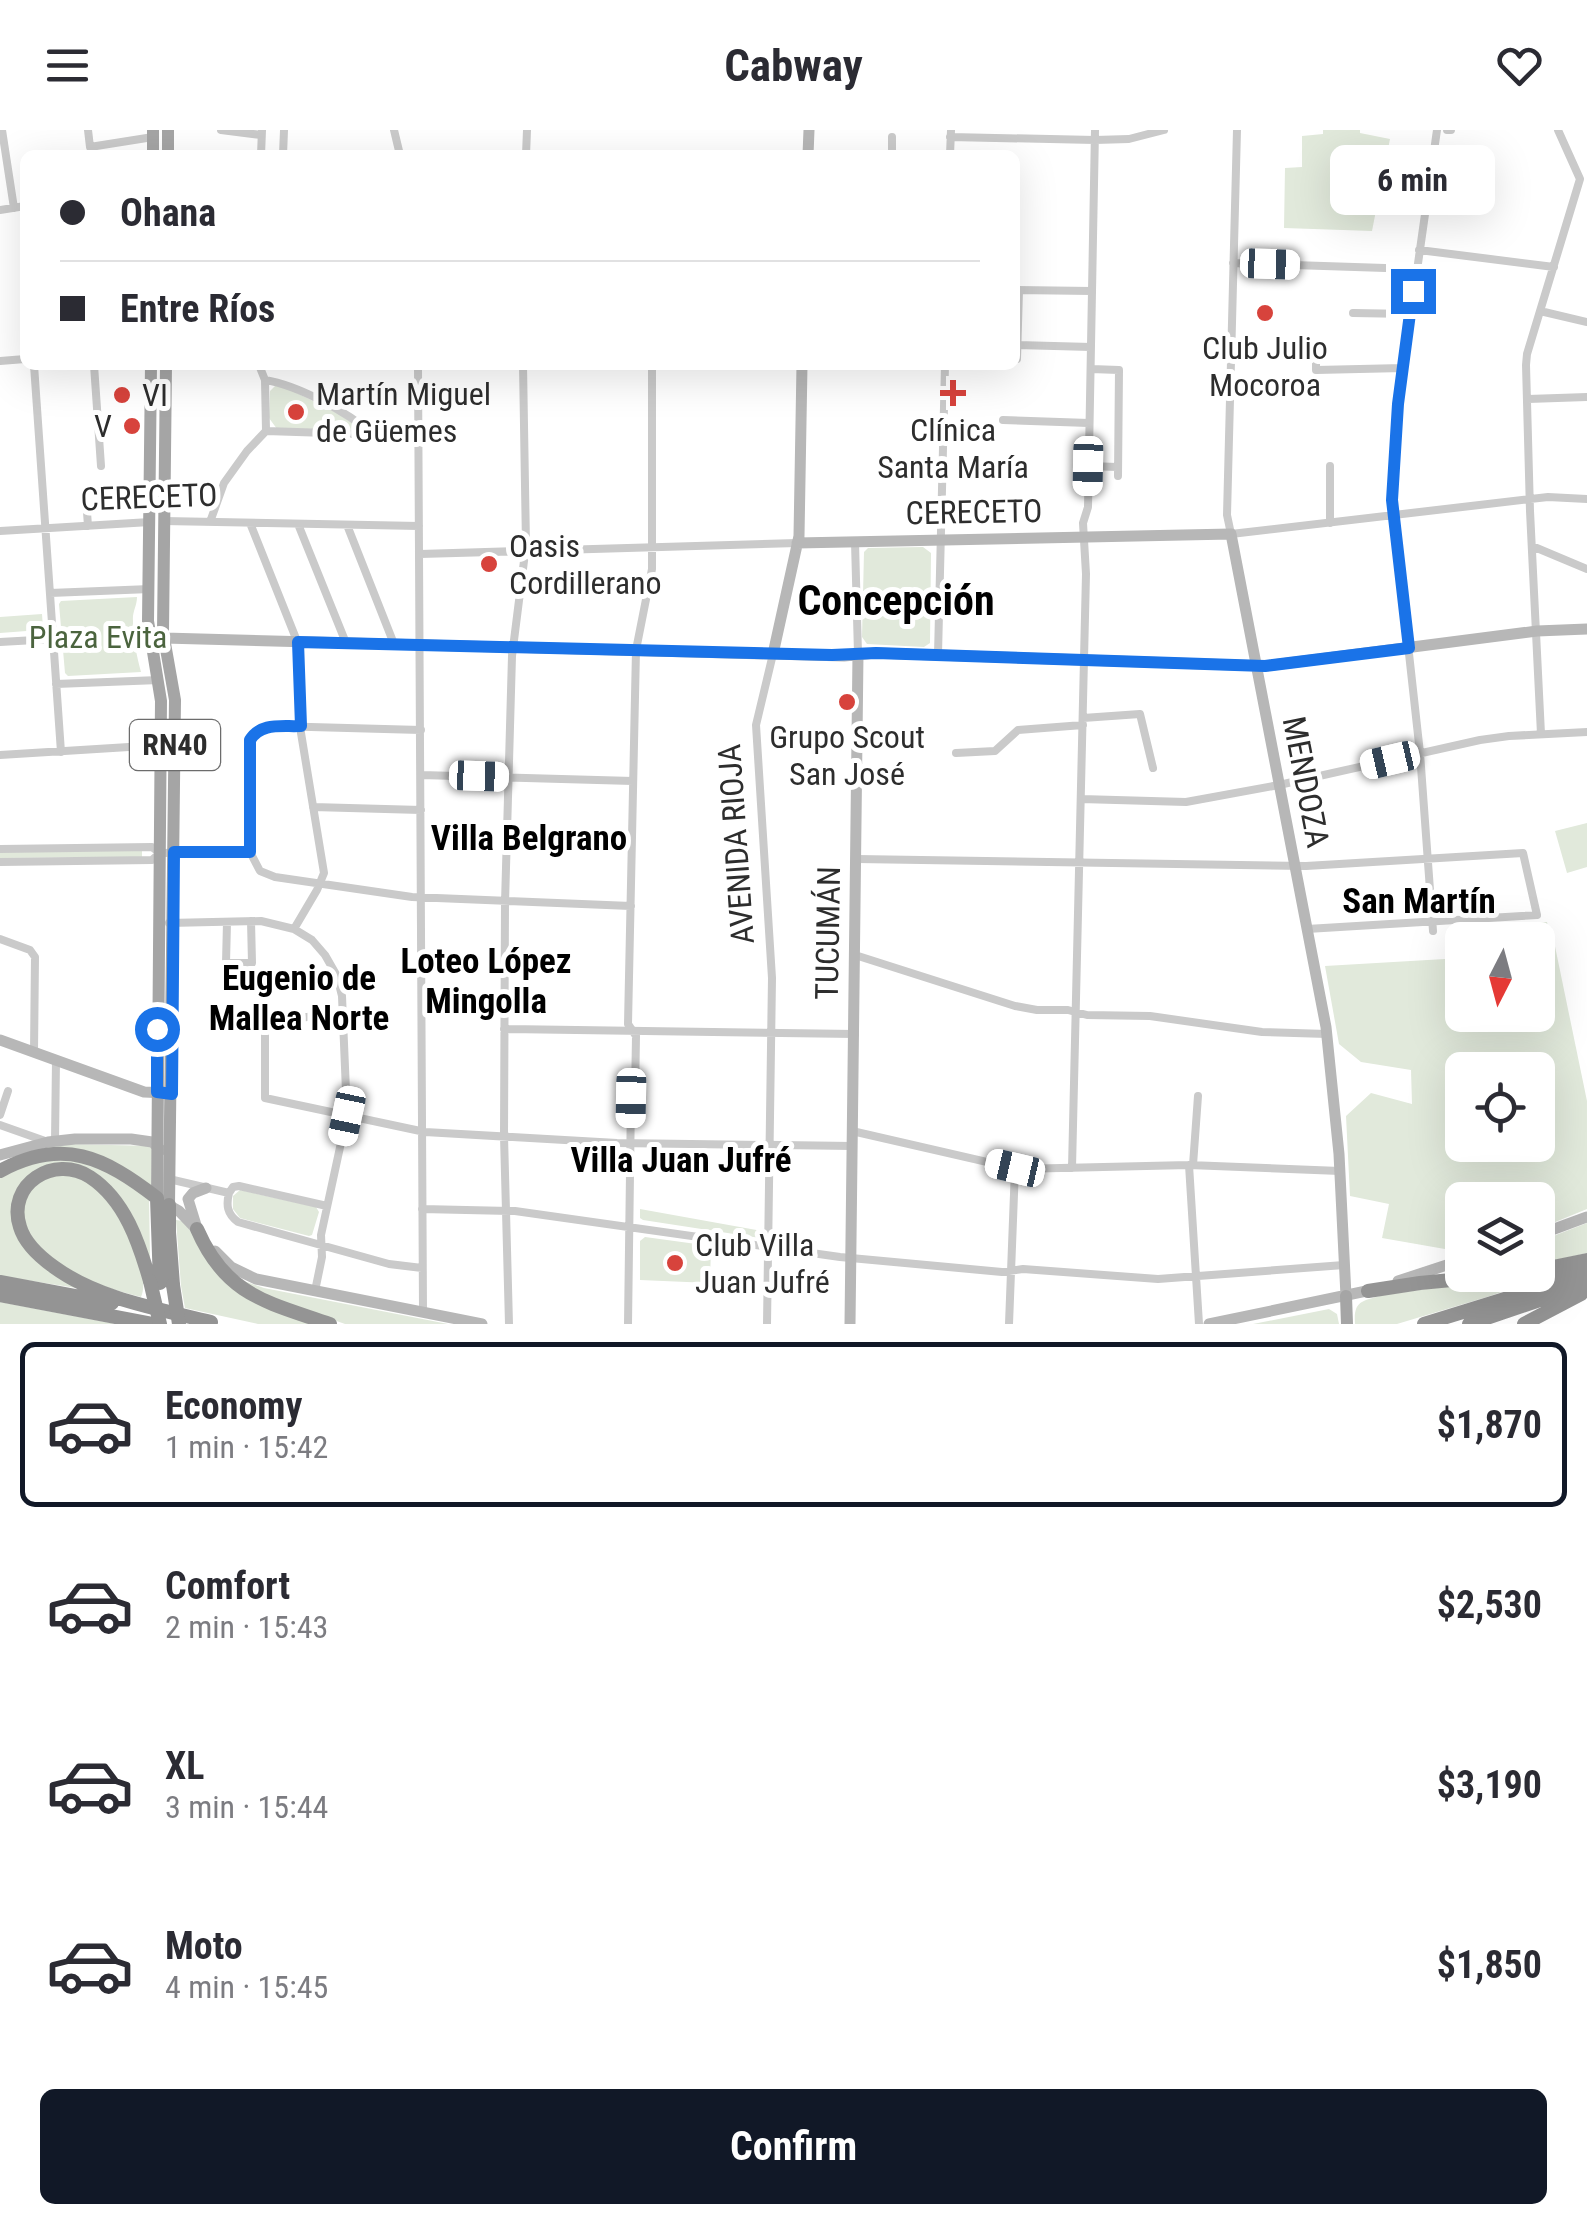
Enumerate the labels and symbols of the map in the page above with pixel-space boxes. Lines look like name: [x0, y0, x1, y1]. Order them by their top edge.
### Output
callout: 6 min: [1330, 146, 1496, 216]
car: [1239, 248, 1301, 280]
route end: [1391, 269, 1436, 314]
marker: Club Julio Mocoroa: [1254, 302, 1276, 324]
place label: Club Julio Mocoroa: [1202, 329, 1328, 404]
place label: Martín Miguel de Güemes: [316, 375, 491, 450]
place label: VI: [142, 376, 168, 414]
marker: Clínica Santa María: [940, 380, 966, 406]
marker: VI: [111, 384, 133, 406]
marker: Martín Miguel de Güemes: [285, 401, 307, 423]
place label: V: [94, 407, 112, 445]
place label: Clínica Santa María: [877, 411, 1029, 486]
marker: V: [121, 415, 143, 437]
car: [1072, 436, 1104, 496]
street label: CERECETO: [80, 476, 218, 518]
street label: CERECETO: [905, 492, 1043, 532]
place label: Oasis Cordillerano: [509, 527, 662, 602]
marker: Oasis Cordillerano: [478, 553, 500, 575]
district label: Concepción: [797, 576, 995, 625]
park label: Plaza Evita: [29, 618, 167, 656]
marker: Grupo Scout San José: [836, 691, 858, 713]
street label: MENDOZA: [1275, 713, 1337, 851]
place label: Grupo Scout San José: [769, 718, 925, 793]
road number: RN40: [130, 720, 220, 770]
car: [1357, 739, 1423, 781]
street label: AVENIDA RIOJA: [710, 743, 762, 945]
car: [448, 760, 510, 792]
district label: Villa Belgrano: [431, 818, 627, 859]
street label: TUCUMÁN: [808, 866, 848, 1000]
district label: San Martín: [1342, 881, 1496, 922]
north arrow: [1445, 922, 1555, 1032]
district label: Loteo López Mingolla: [400, 941, 572, 1022]
district label: Eugenio de Mallea Norte: [209, 958, 389, 1039]
route start: [135, 1007, 180, 1052]
car: [615, 1068, 647, 1128]
car: [326, 1084, 368, 1148]
district label: Villa Juan Jufré: [570, 1140, 792, 1181]
car: [982, 1147, 1048, 1189]
place label: Club Villa Juan Jufré: [695, 1226, 830, 1301]
marker: Club Villa Juan Jufré: [664, 1252, 686, 1274]

